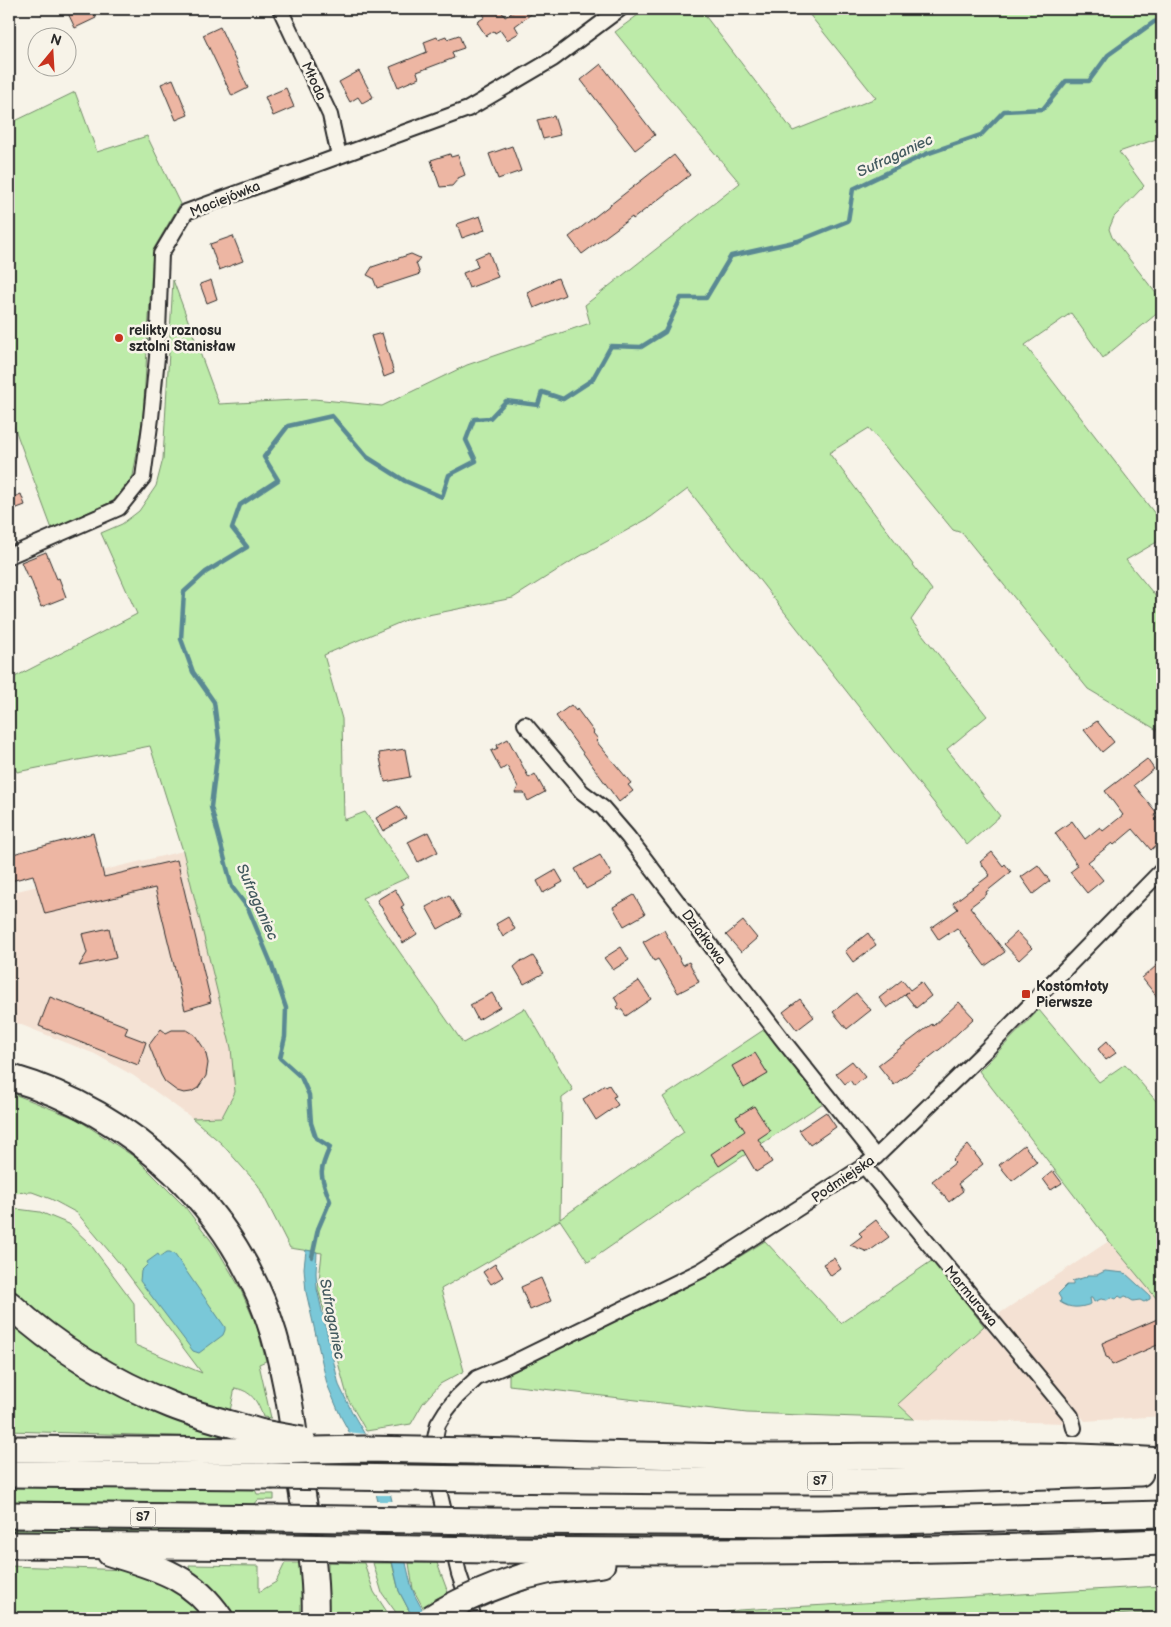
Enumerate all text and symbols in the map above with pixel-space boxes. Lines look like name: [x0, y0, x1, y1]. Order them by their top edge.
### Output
north arrow: [28, 28, 78, 78]
text: N: [48, 30, 63, 50]
street label: Młoda: [298, 59, 330, 103]
water label: Sufraganiec: [854, 130, 936, 182]
street label: Maciejówka: [187, 177, 263, 221]
place label: relikty roznosu sztolni Stanisław: [129, 322, 236, 355]
marker: relikty roznosu sztolni Stanisław: [113, 332, 125, 344]
water label: Sufraganiec: [232, 861, 282, 943]
street label: Działkowa: [678, 906, 730, 968]
place label: Kostomłoty Pierwsze: [1036, 978, 1109, 1011]
marker: Kostomłoty Pierwsze: [1020, 988, 1032, 1000]
street label: Podmiejska: [808, 1152, 878, 1206]
street label: Marmurowa: [941, 1262, 1001, 1330]
water label: Sufraganiec: [315, 1277, 349, 1361]
road number: S7: [808, 1472, 832, 1490]
road number: S7: [130, 1508, 156, 1526]

